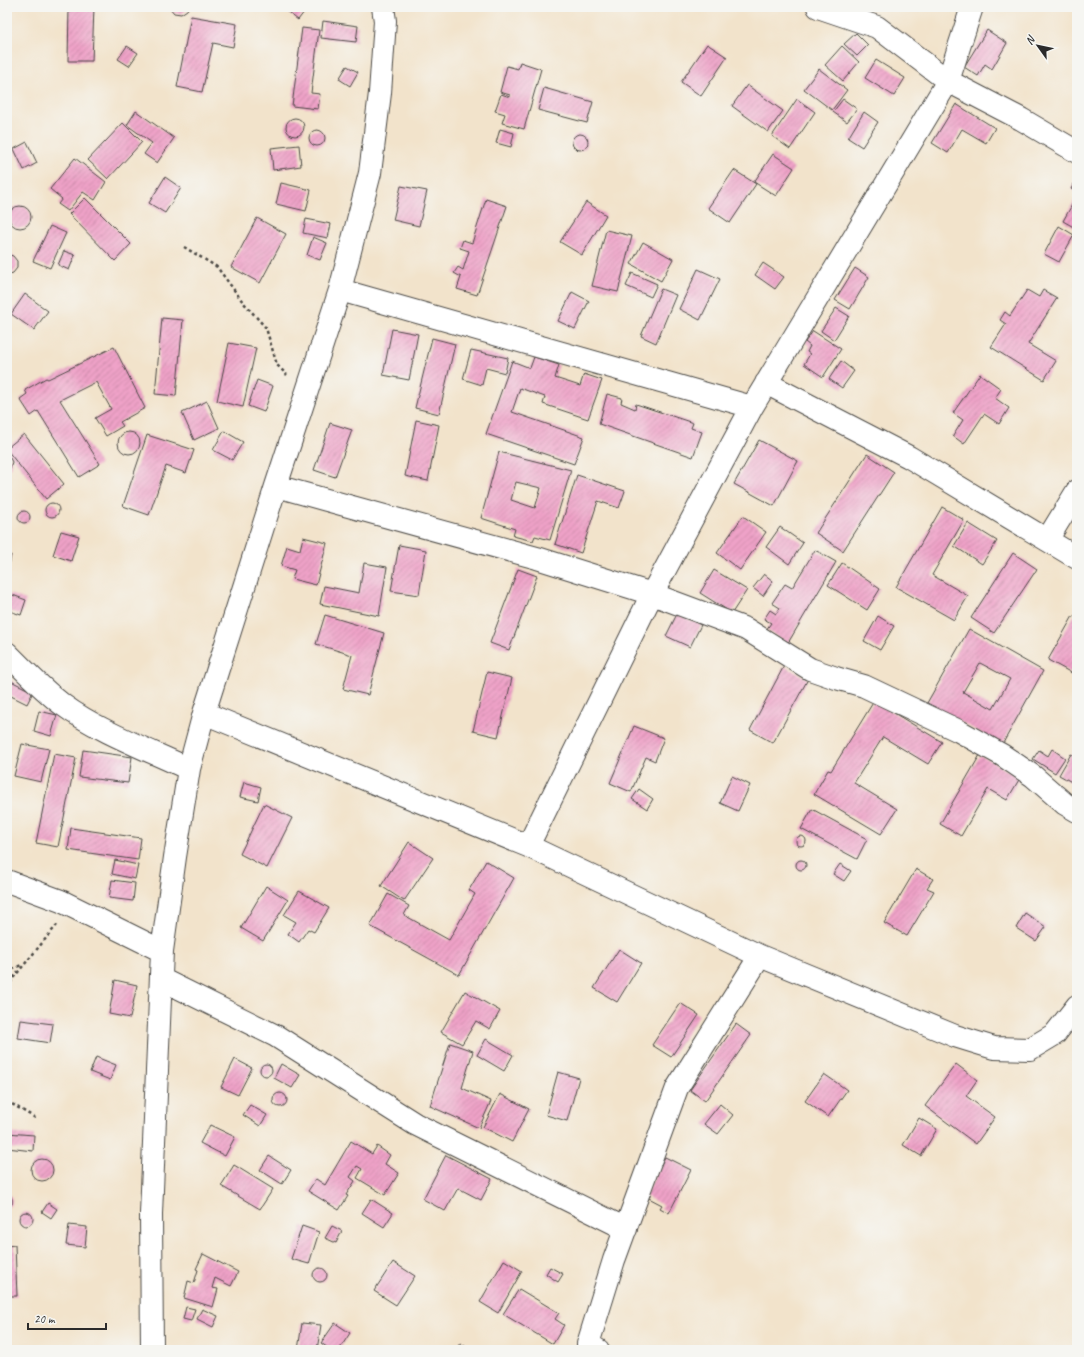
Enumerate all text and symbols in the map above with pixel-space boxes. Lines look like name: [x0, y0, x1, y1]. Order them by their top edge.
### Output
north arrow: [1018, 26, 1058, 66]
text: N: [1022, 32, 1039, 47]
scale bar: [28, 1305, 106, 1331]
text: 20 m: [34, 1311, 56, 1327]

